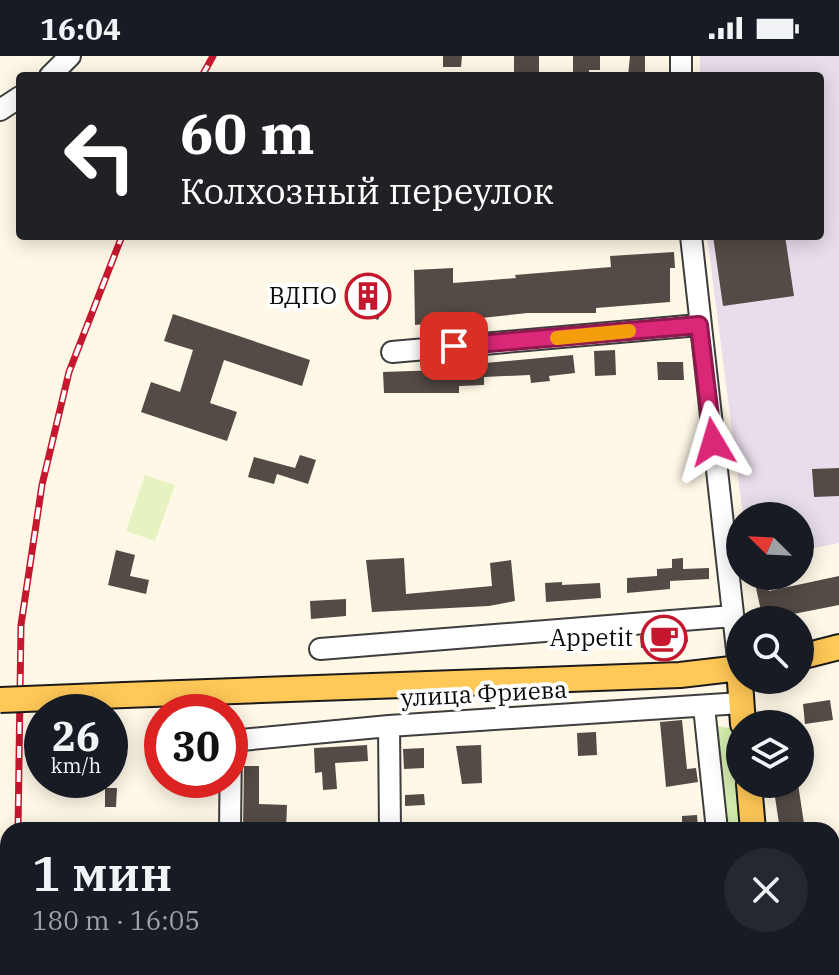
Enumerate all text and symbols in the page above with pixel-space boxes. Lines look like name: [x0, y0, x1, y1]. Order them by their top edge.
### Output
text: 16:04: [40, 9, 121, 48]
text: 60 m: [180, 97, 315, 169]
icon: left: [48, 104, 152, 208]
text: Колхозный переулок: [180, 167, 554, 214]
building icon: ВДПО: [344, 272, 392, 320]
place label: ВДПО: [269, 279, 337, 311]
pin: [420, 312, 488, 380]
icon: arrive: [432, 324, 476, 368]
position arrow: [671, 400, 755, 484]
north arrow: [726, 502, 814, 590]
map controls: [726, 502, 814, 798]
button: search: [726, 606, 814, 694]
cafe icon: Appetit: [640, 614, 688, 662]
place label: Appetit: [550, 621, 633, 653]
street label: улица Фриева: [400, 673, 568, 713]
speed limit sign: 30: [144, 694, 248, 798]
text: 26: [52, 710, 100, 762]
button: layers: [726, 710, 814, 798]
text: km/h: [51, 752, 101, 779]
text: 1 мин: [32, 842, 172, 904]
button: close: [724, 848, 808, 932]
text: 180 m · 16:05: [32, 903, 200, 937]

